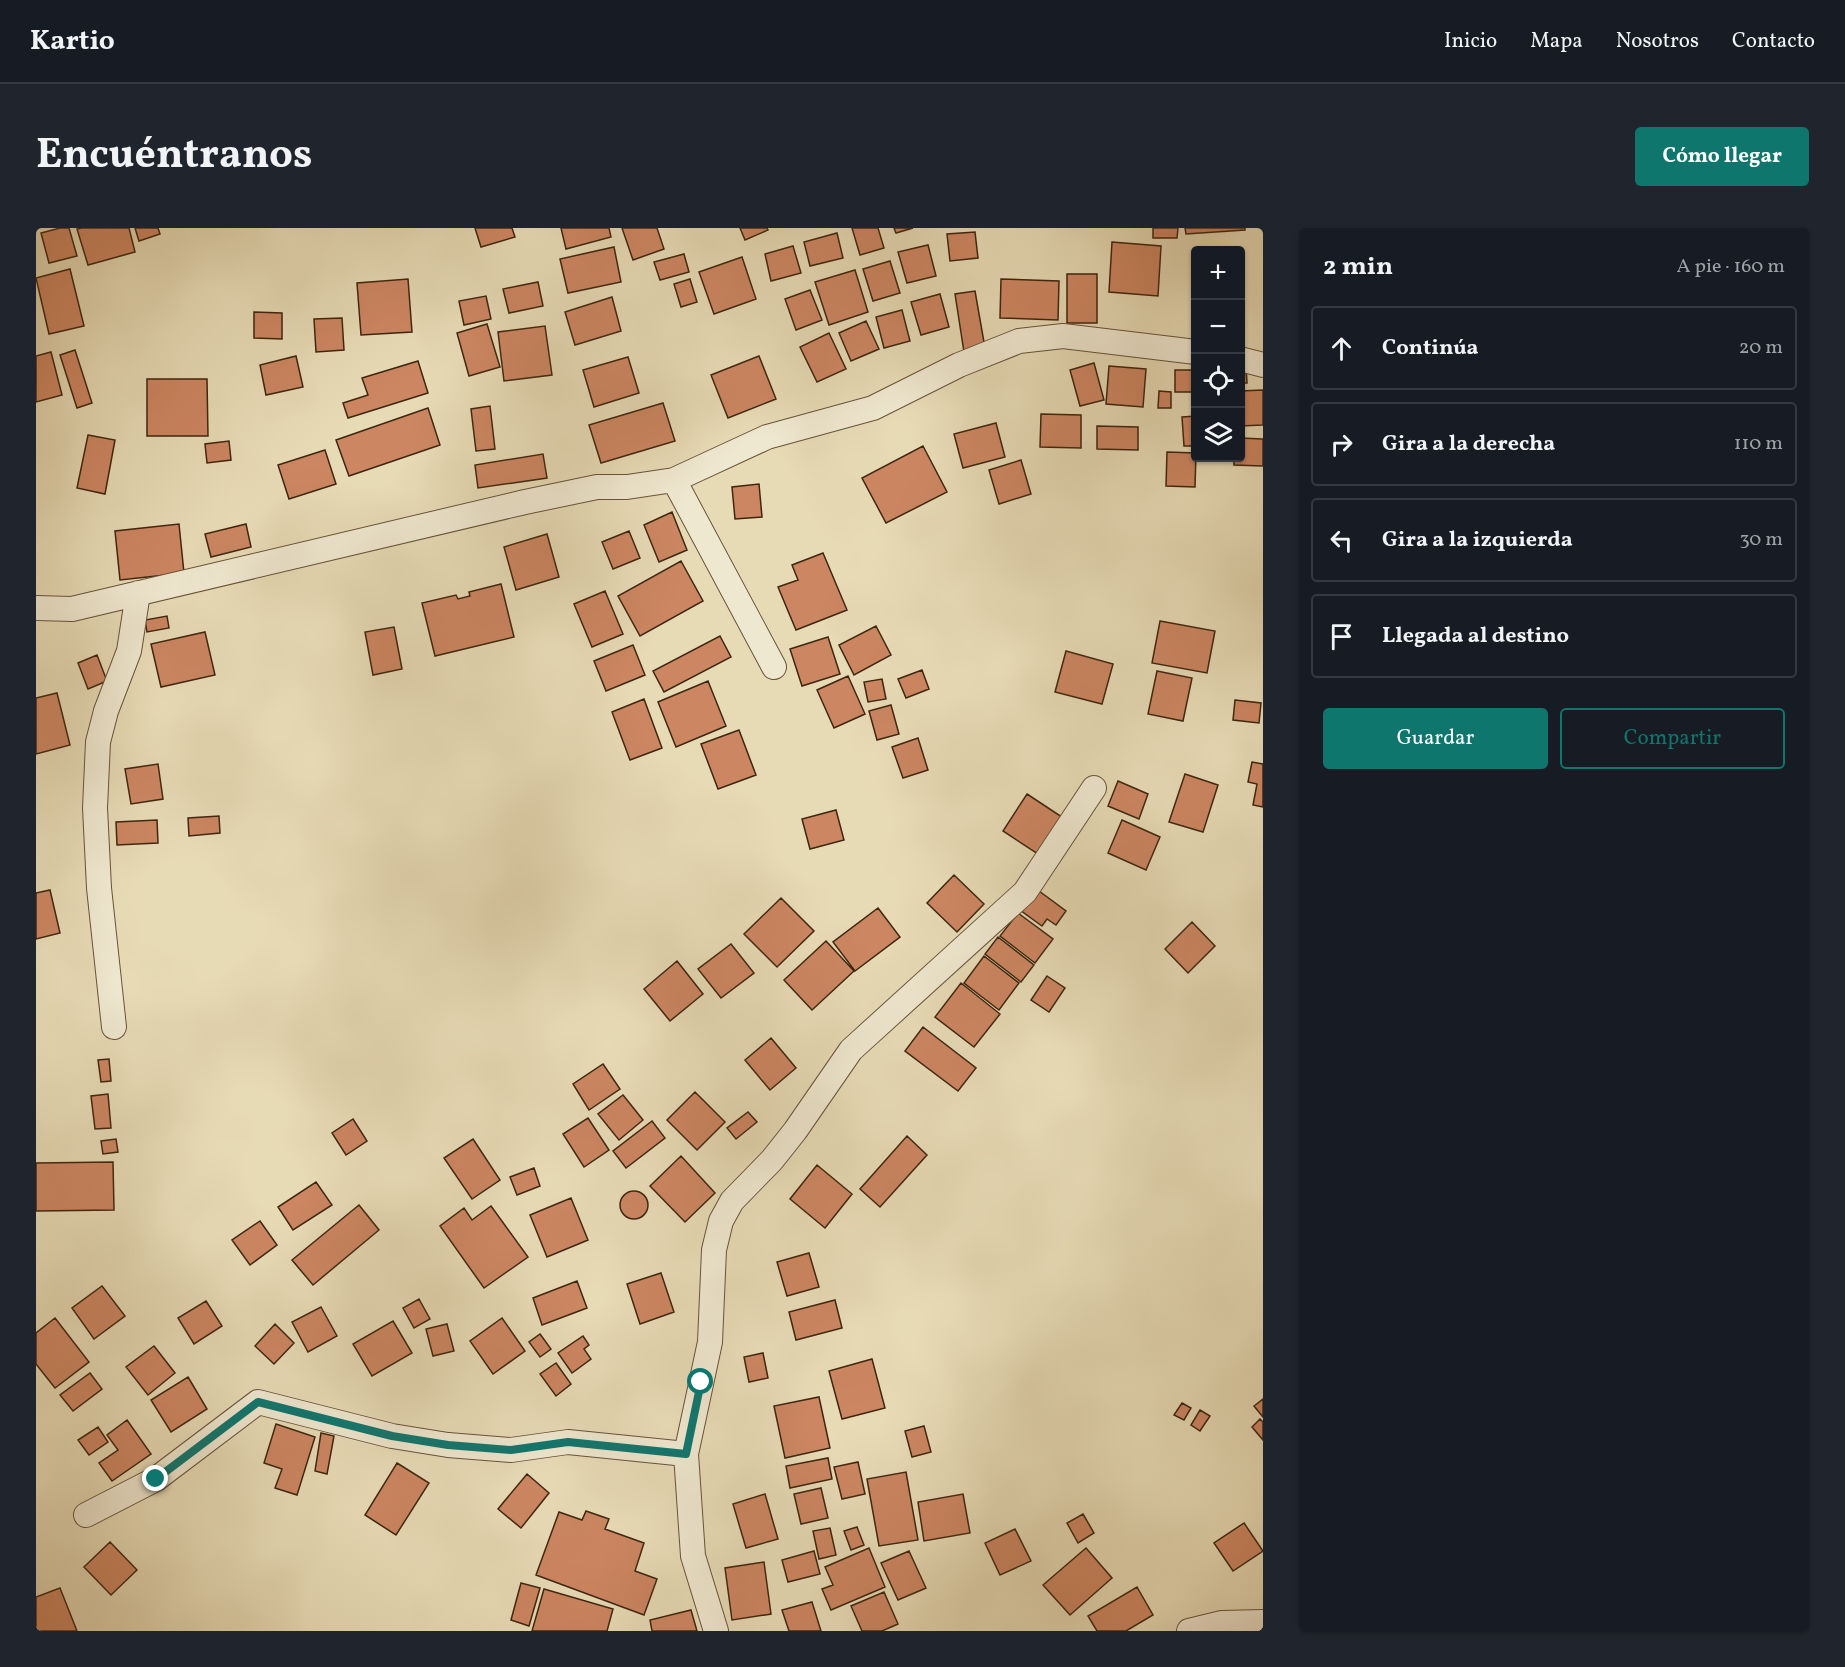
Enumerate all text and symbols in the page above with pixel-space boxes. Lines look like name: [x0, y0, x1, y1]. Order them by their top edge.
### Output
text: Kartio: [30, 22, 115, 61]
text: Inicio: [1444, 27, 1497, 56]
text: Mapa: [1530, 27, 1583, 56]
text: Nosotros: [1616, 27, 1699, 56]
text: Contacto: [1732, 27, 1815, 56]
text: Encuéntranos: [36, 127, 312, 186]
button: Cómo llegar: [1635, 127, 1809, 186]
map controls: [1191, 246, 1245, 462]
button: +: [1191, 246, 1245, 300]
text: 2 min: [1323, 249, 1393, 285]
text: A pie · 160 m: [1676, 253, 1785, 281]
button: −: [1191, 300, 1245, 354]
icon: ahead: [1325, 332, 1358, 365]
text: Continúa: [1382, 333, 1479, 364]
text: 20 m: [1739, 334, 1783, 362]
button: locate: [1191, 354, 1245, 408]
button: layers: [1191, 408, 1245, 462]
icon: right: [1325, 428, 1358, 461]
text: Gira a la derecha: [1382, 429, 1555, 460]
text: 110 m: [1734, 430, 1783, 458]
icon: left: [1325, 524, 1358, 557]
text: Gira a la izquierda: [1382, 525, 1573, 556]
text: 30 m: [1739, 526, 1783, 554]
icon: arrive: [1325, 620, 1358, 653]
text: Llegada al destino: [1382, 621, 1569, 652]
button: Guardar: [1323, 708, 1548, 769]
button: Compartir: [1560, 708, 1785, 769]
route start: [687, 1368, 713, 1394]
route end: [142, 1465, 168, 1491]

